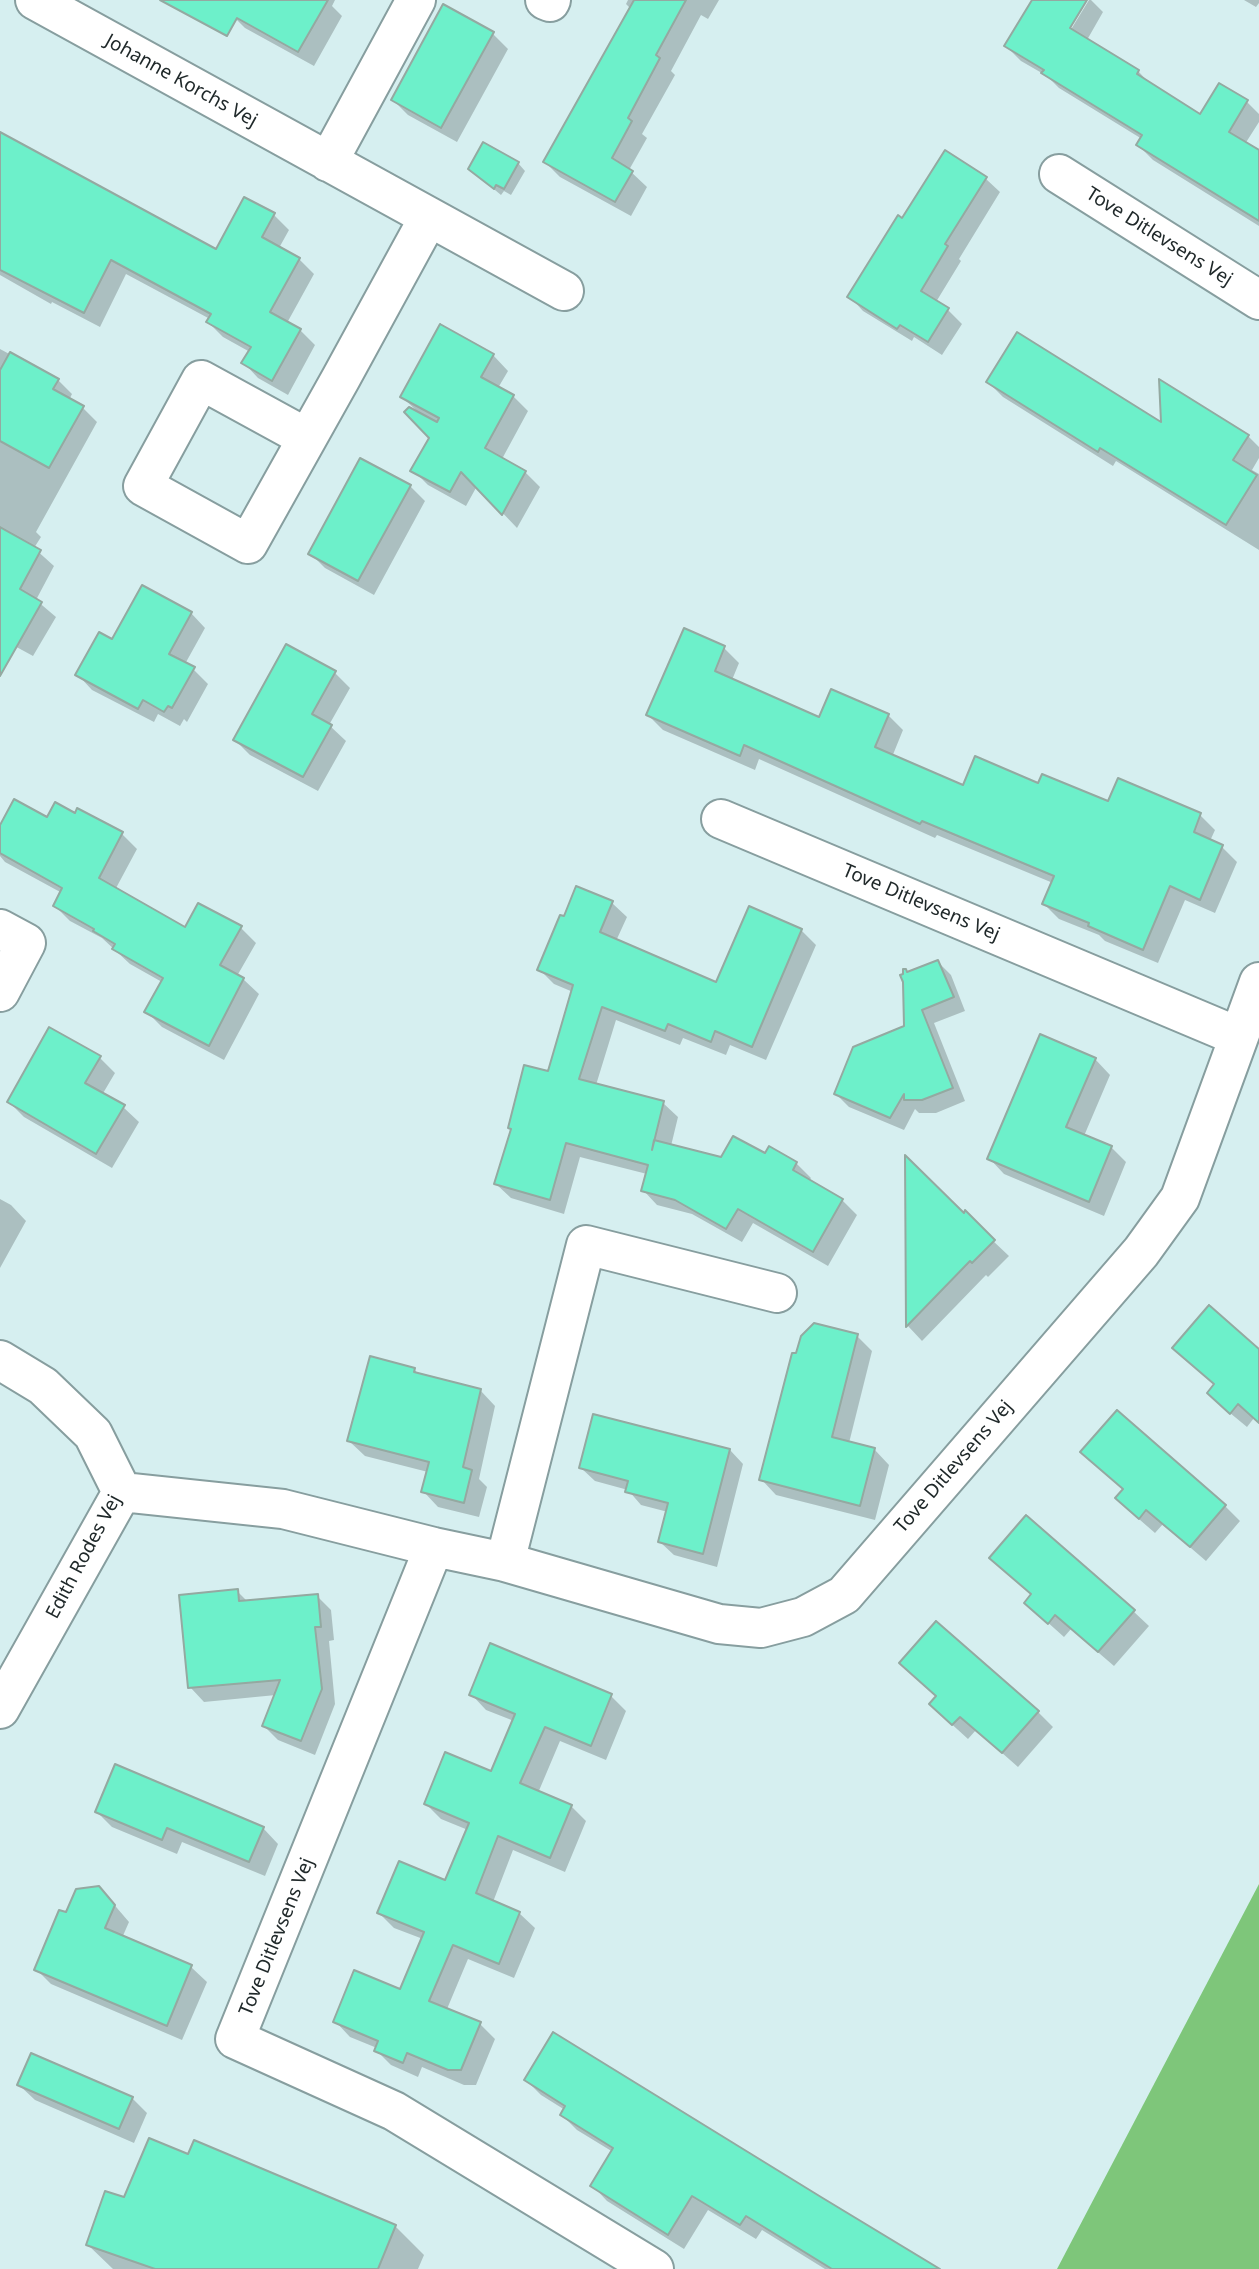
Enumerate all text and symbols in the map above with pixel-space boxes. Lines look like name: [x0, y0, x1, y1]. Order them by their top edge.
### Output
street label: Johanne Korchs Vej: [101, 30, 261, 132]
street label: Tove Ditlevsens Vej: [1082, 183, 1236, 291]
street label: Tove Ditlevsens Vej: [839, 860, 1003, 946]
street label: Tove Ditlevsens Vej: [890, 1396, 1018, 1538]
street label: Edith Rodes Vej: [42, 1491, 126, 1623]
street label: Tove Ditlevsens Vej: [235, 1855, 319, 2019]

